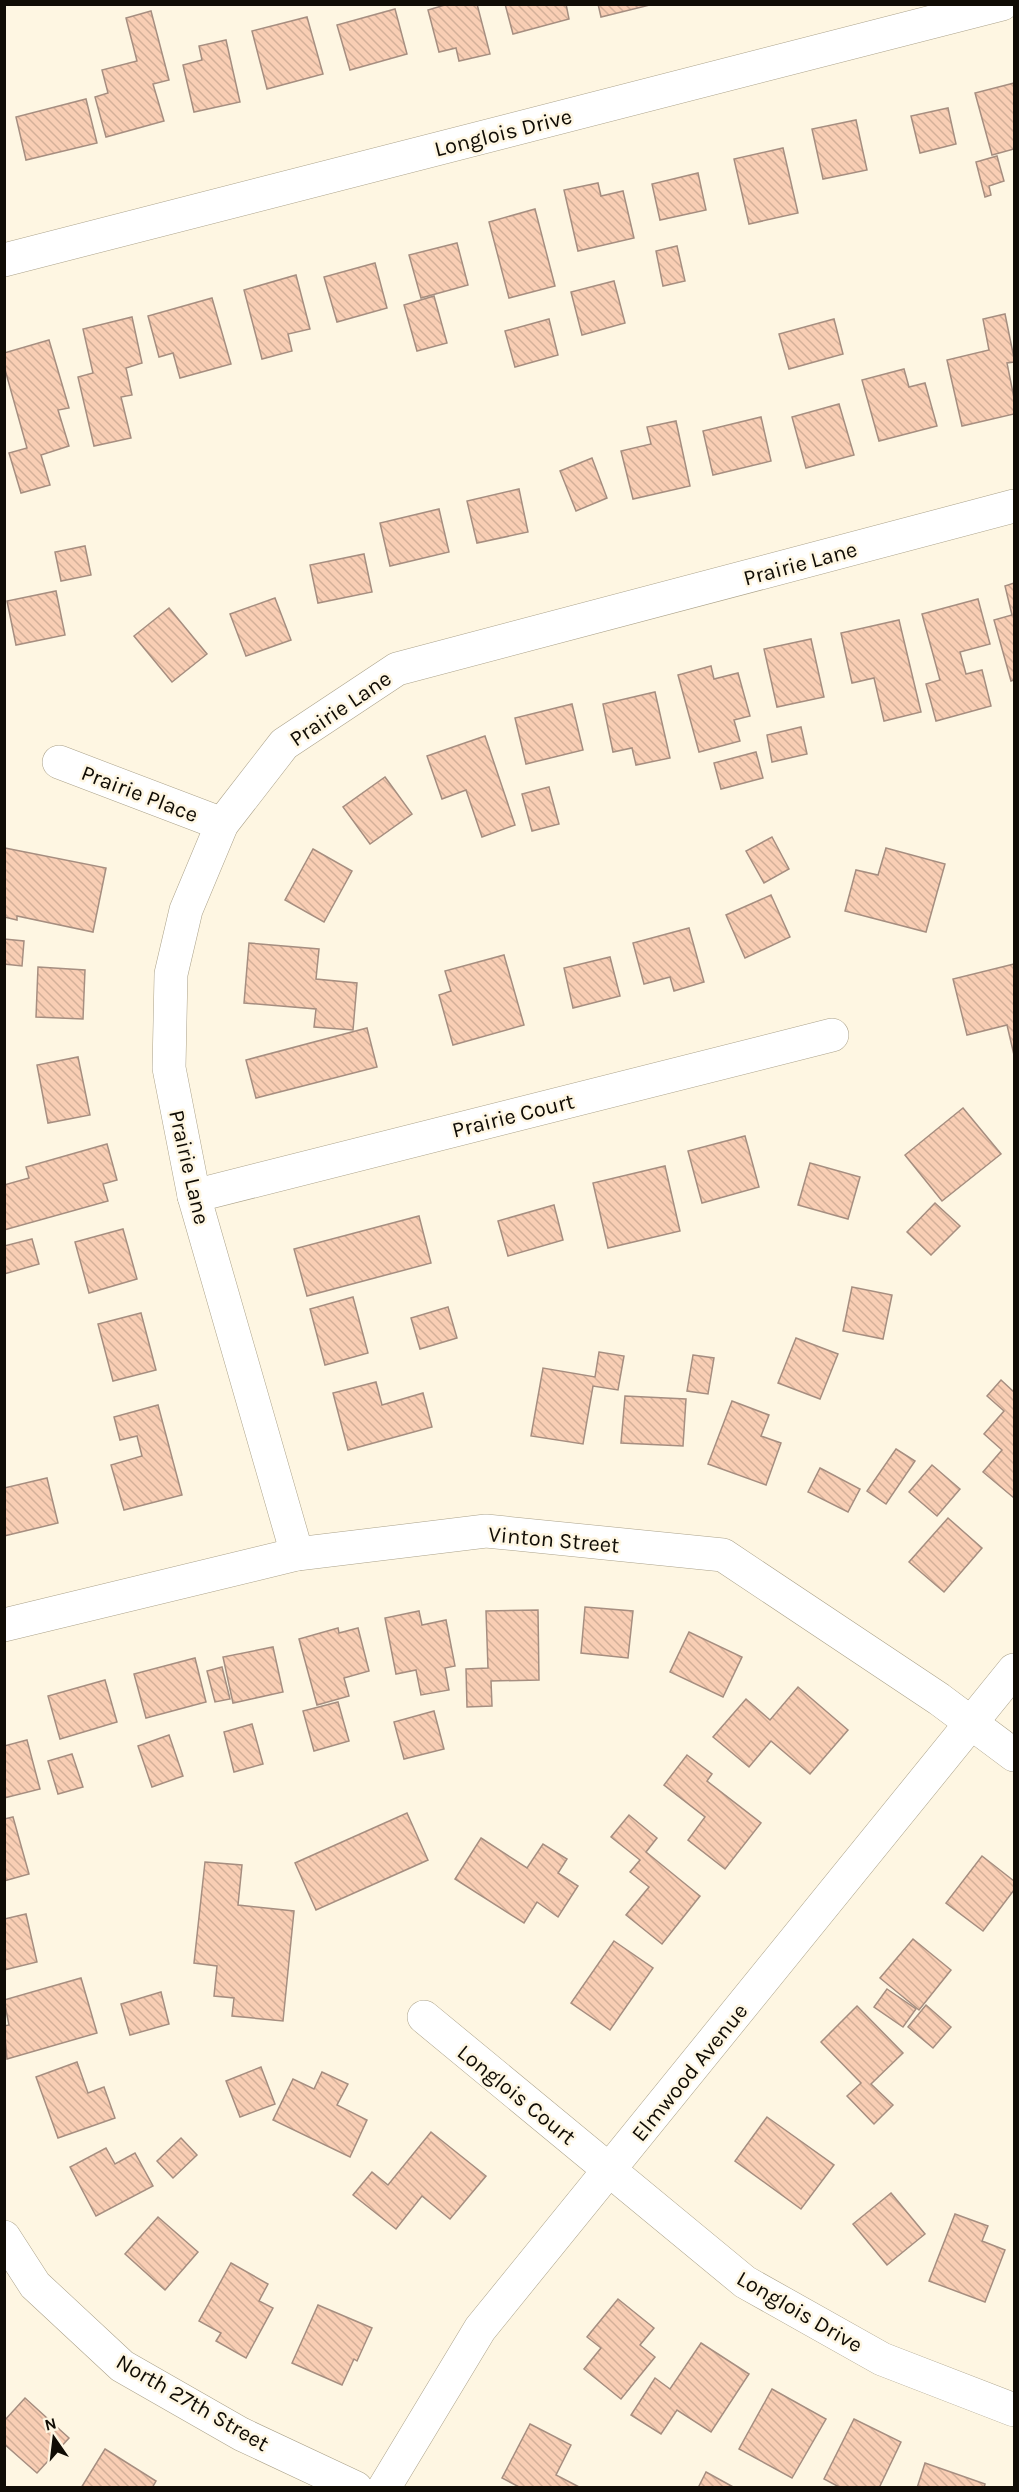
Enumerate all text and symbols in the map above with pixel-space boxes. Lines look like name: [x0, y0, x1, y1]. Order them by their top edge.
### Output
street label: Longlois Drive: [432, 103, 575, 163]
street label: Prairie Lane: [740, 536, 860, 592]
street label: Prairie Lane: [285, 665, 396, 752]
street label: Prairie Place: [78, 760, 202, 828]
street label: Prairie Court: [450, 1088, 577, 1144]
street label: Prairie Lane: [163, 1107, 215, 1227]
street label: Vinton Street: [487, 1521, 620, 1559]
street label: Elmwood Avenue: [626, 1998, 753, 2147]
street label: Longlois Court: [452, 2039, 581, 2150]
street label: Longlois Drive: [732, 2265, 867, 2358]
street label: North 27th Street: [112, 2349, 273, 2457]
north arrow: [24, 2408, 84, 2468]
text: N: [43, 2413, 58, 2435]

